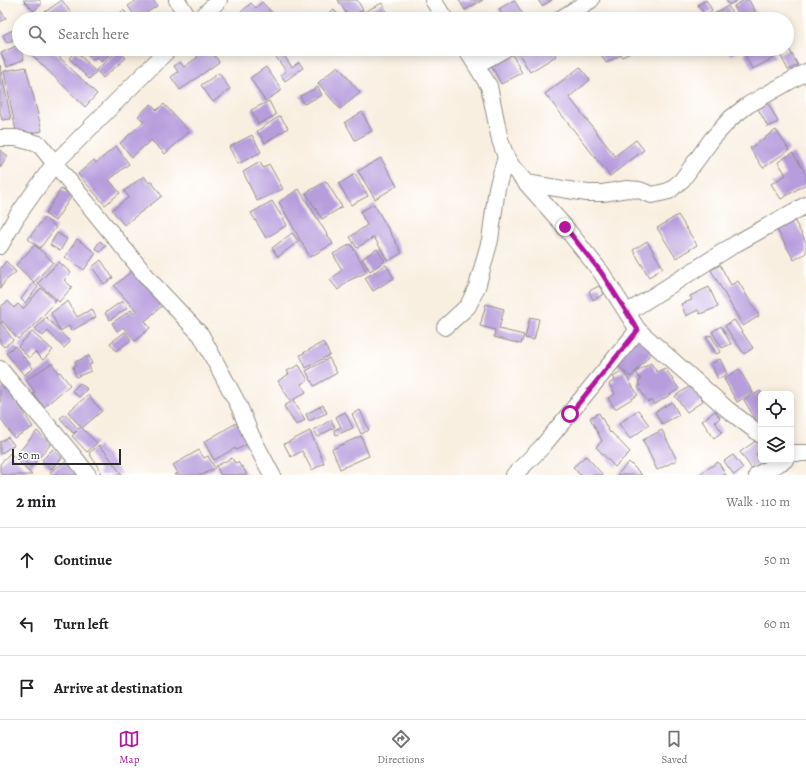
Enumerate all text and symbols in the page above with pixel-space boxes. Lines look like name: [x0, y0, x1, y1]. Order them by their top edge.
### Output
search box: [12, 12, 794, 56]
icon: search: [26, 23, 48, 45]
text: Search here: [58, 24, 129, 44]
route end: [556, 218, 574, 236]
map controls: [758, 391, 794, 463]
button: locate: [758, 391, 794, 427]
route start: [561, 405, 579, 423]
button: layers: [758, 427, 794, 463]
scale bar: [12, 447, 121, 466]
text: 50 m: [18, 448, 40, 463]
text: 2 min: [16, 490, 56, 513]
text: Walk · 110 m: [726, 493, 790, 510]
icon: ahead: [16, 549, 38, 571]
text: Continue: [54, 550, 112, 570]
text: 50 m: [764, 551, 790, 568]
icon: left: [16, 613, 38, 635]
text: Turn left: [54, 614, 109, 634]
text: 60 m: [764, 615, 790, 632]
icon: arrive: [16, 677, 38, 699]
text: Arrive at destination: [54, 678, 183, 698]
tab: Map: [118, 728, 140, 767]
tab: Directions: [377, 728, 425, 767]
tab: Saved: [661, 728, 688, 767]

